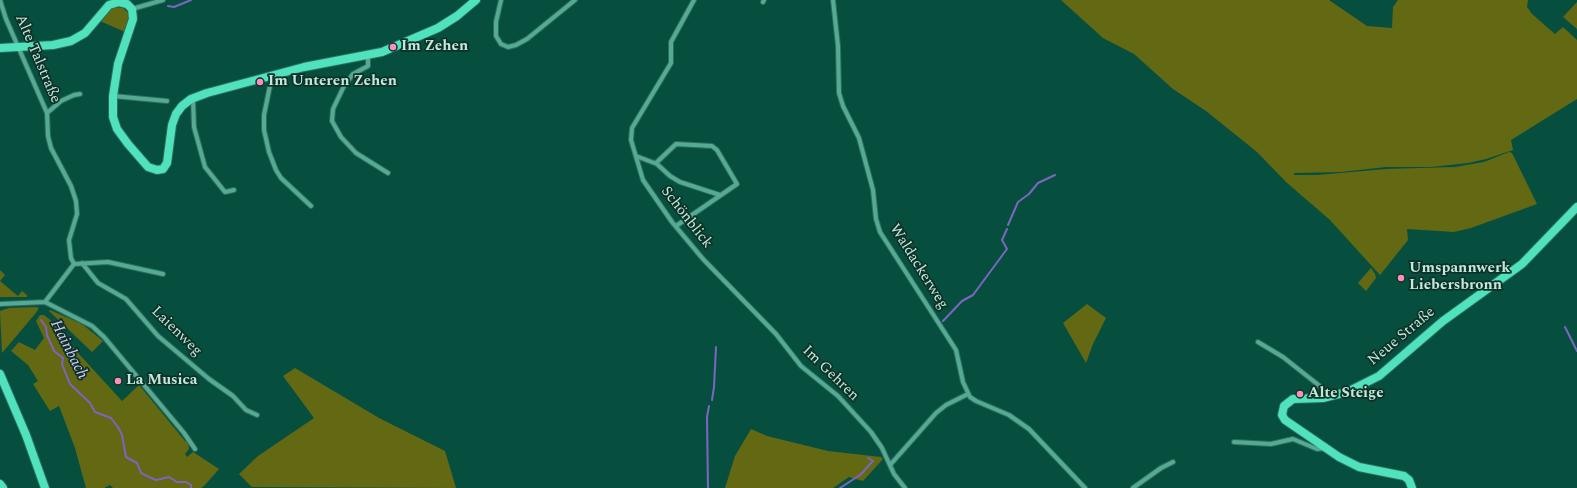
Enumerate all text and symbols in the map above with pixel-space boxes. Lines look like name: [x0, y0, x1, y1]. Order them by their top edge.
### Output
street label: Alte Talstraße: [10, 12, 64, 106]
place label: Im Zehen: [401, 38, 468, 56]
marker: Im Zehen: [388, 42, 398, 52]
place label: Im Unteren Zehen: [268, 73, 397, 91]
marker: Im Unteren Zehen: [255, 77, 265, 87]
street label: Schönblick: [656, 183, 716, 253]
street label: Waldackerweg: [885, 221, 951, 313]
place label: Umspannwerk Liebersbronn: [1409, 260, 1510, 295]
marker: Umspannwerk Liebersbronn: [1396, 273, 1406, 283]
street label: Laienweg: [147, 303, 205, 361]
street label: Neue Straße: [1365, 304, 1439, 370]
water label: Hainbach: [45, 317, 91, 383]
street label: Im Gehren: [798, 343, 862, 405]
place label: La Musica: [126, 372, 198, 390]
marker: La Musica: [113, 376, 123, 386]
place label: Alte Steige: [1308, 385, 1384, 403]
marker: Alte Steige: [1295, 389, 1305, 399]

